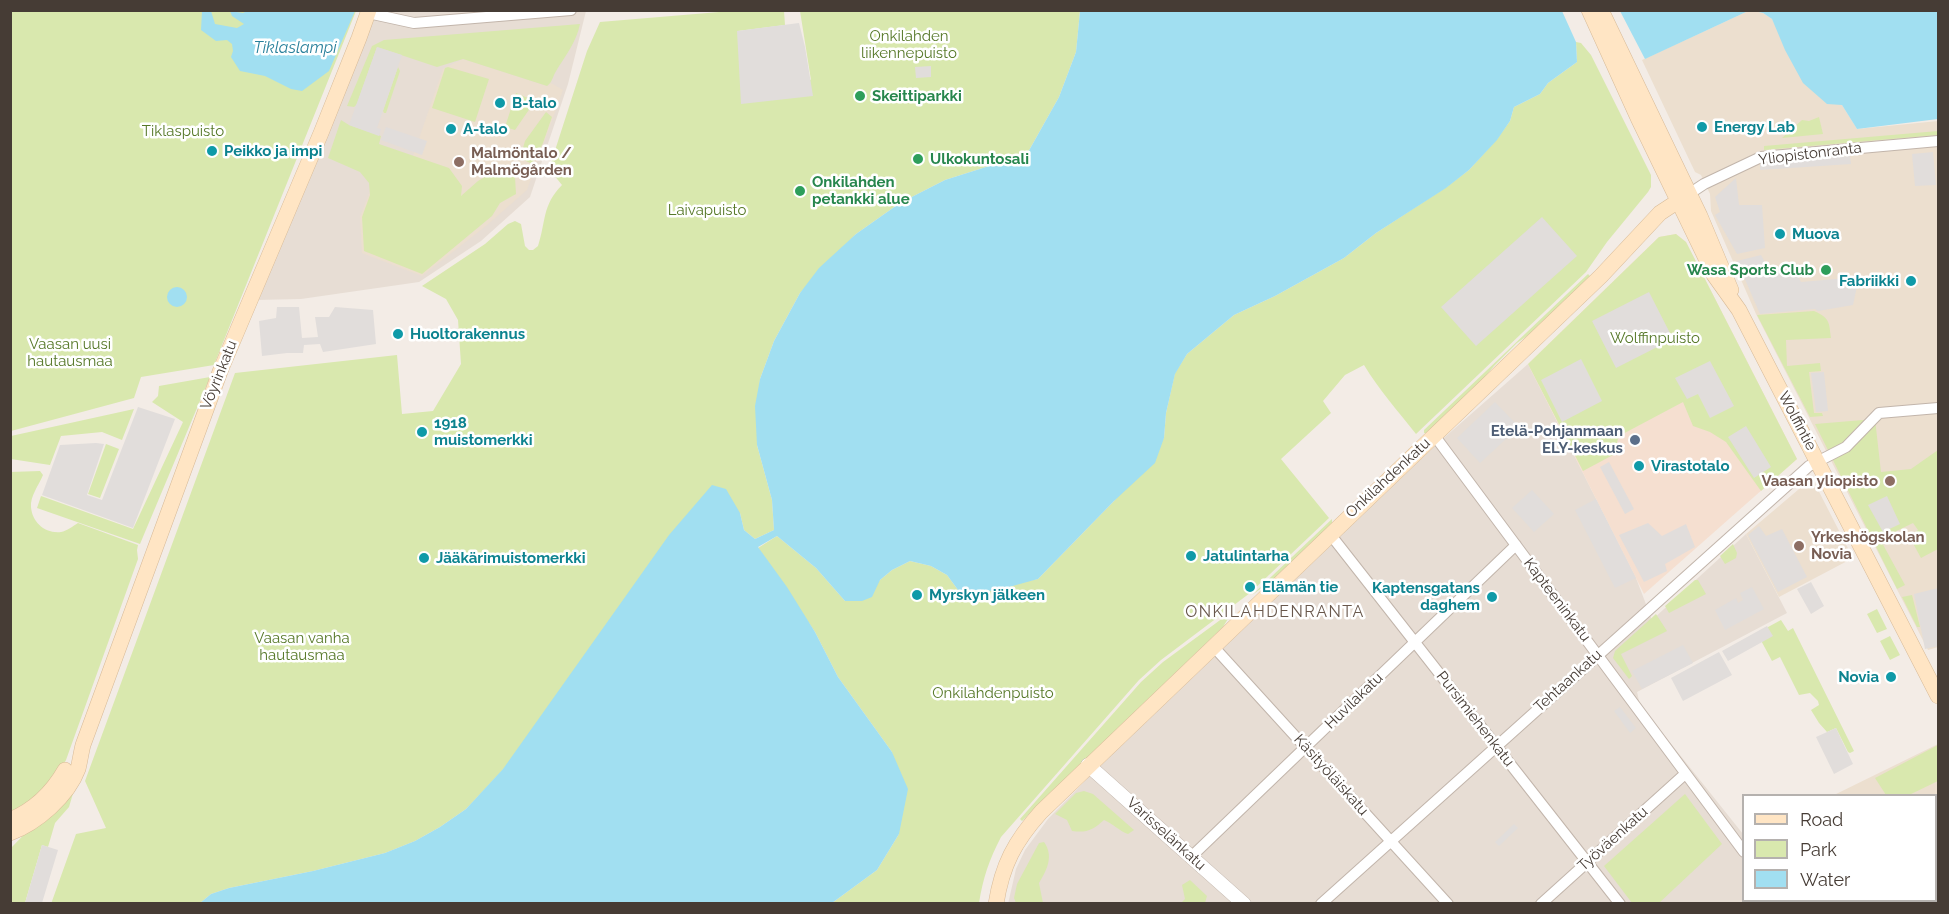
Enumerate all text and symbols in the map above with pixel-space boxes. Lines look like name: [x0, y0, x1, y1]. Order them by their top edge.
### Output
park label: Onkilahden liikennepuisto: [861, 27, 957, 62]
water label: Tiklaslampi: [253, 38, 337, 58]
place label: Skeittiparkki: [872, 87, 962, 105]
marker: Skeittiparkki: [853, 89, 867, 103]
place label: B-talo: [512, 94, 557, 112]
marker: B-talo: [493, 96, 507, 110]
place label: Energy Lab: [1714, 118, 1795, 136]
place label: A-talo: [463, 120, 508, 138]
marker: Energy Lab: [1695, 120, 1709, 134]
park label: Tiklaspuisto: [142, 122, 224, 140]
marker: A-talo: [444, 122, 458, 136]
street label: Yliopistonranta: [1757, 139, 1863, 169]
place label: Peikko ja impi: [224, 142, 322, 160]
marker: Peikko ja impi: [205, 144, 219, 158]
place label: Malmöntalo / Malmögården: [471, 144, 572, 179]
place label: Ulkokuntosali: [930, 150, 1029, 168]
marker: Ulkokuntosali: [911, 152, 925, 166]
marker: Malmöntalo / Malmögården: [452, 155, 466, 169]
place label: Onkilahden petankki alue: [812, 173, 910, 208]
marker: Onkilahden petankki alue: [793, 184, 807, 198]
park label: Laivapuisto: [668, 201, 746, 219]
place label: Muova: [1792, 225, 1840, 243]
marker: Muova: [1773, 227, 1787, 241]
place label: Wasa Sports Club: [1687, 261, 1814, 279]
marker: Wasa Sports Club: [1819, 263, 1833, 277]
place label: Fabriikki: [1839, 272, 1899, 290]
marker: Fabriikki: [1904, 274, 1918, 288]
place label: Huoltorakennus: [410, 325, 525, 343]
marker: Huoltorakennus: [391, 327, 405, 341]
park label: Wolffinpuisto: [1610, 329, 1700, 347]
park label: Vaasan uusi hautausmaa: [27, 335, 113, 370]
street label: Vöyrinkatu: [197, 338, 241, 412]
street label: Wolffintie: [1774, 388, 1820, 454]
place label: 1918 muistomerkki: [434, 414, 533, 449]
place label: Etelä-Pohjanmaan ELY-keskus: [1491, 422, 1623, 457]
marker: 1918 muistomerkki: [415, 425, 429, 439]
marker: Etelä-Pohjanmaan ELY-keskus: [1628, 433, 1642, 447]
street label: Onkilahdenkatu: [1342, 434, 1434, 522]
place label: Virastotalo: [1651, 457, 1730, 475]
marker: Virastotalo: [1632, 459, 1646, 473]
place label: Vaasan yliopisto: [1761, 472, 1878, 490]
marker: Vaasan yliopisto: [1883, 474, 1897, 488]
place label: Yrkeshögskolan Novia: [1811, 528, 1925, 563]
marker: Yrkeshögskolan Novia: [1792, 539, 1806, 553]
place label: Jatulintarha: [1203, 547, 1289, 565]
place label: Jääkärimuistomerkki: [436, 549, 585, 567]
marker: Jatulintarha: [1184, 549, 1198, 563]
marker: Jääkärimuistomerkki: [417, 551, 431, 565]
street label: Kapteeninkatu: [1520, 555, 1594, 645]
place label: Elämän tie: [1262, 578, 1338, 596]
place label: Kaptensgatans daghem: [1372, 579, 1480, 614]
marker: Elämän tie: [1243, 580, 1257, 594]
place label: Myrskyn jälkeen: [929, 586, 1045, 604]
marker: Myrskyn jälkeen: [910, 588, 924, 602]
marker: Kaptensgatans daghem: [1485, 590, 1499, 604]
district label: ONKILAHDENRANTA: [1185, 602, 1365, 622]
park label: Vaasan vanha hautausmaa: [254, 629, 350, 664]
street label: Tehtaankatu: [1530, 646, 1606, 716]
street label: Pursimiehenkatu: [1432, 668, 1518, 770]
place label: Novia: [1838, 668, 1879, 686]
street label: Huvilakatu: [1321, 669, 1387, 733]
marker: Novia: [1884, 670, 1898, 684]
park label: Onkilahdenpuisto: [932, 684, 1054, 702]
street label: Käsityöläiskatu: [1290, 731, 1372, 819]
street label: Varisselänkatu: [1123, 794, 1209, 874]
legend: [1742, 794, 1937, 902]
street label: Työväenkatu: [1574, 803, 1652, 875]
text: Road: [1800, 809, 1843, 830]
text: Park: [1800, 839, 1837, 860]
text: Water: [1800, 869, 1850, 890]

